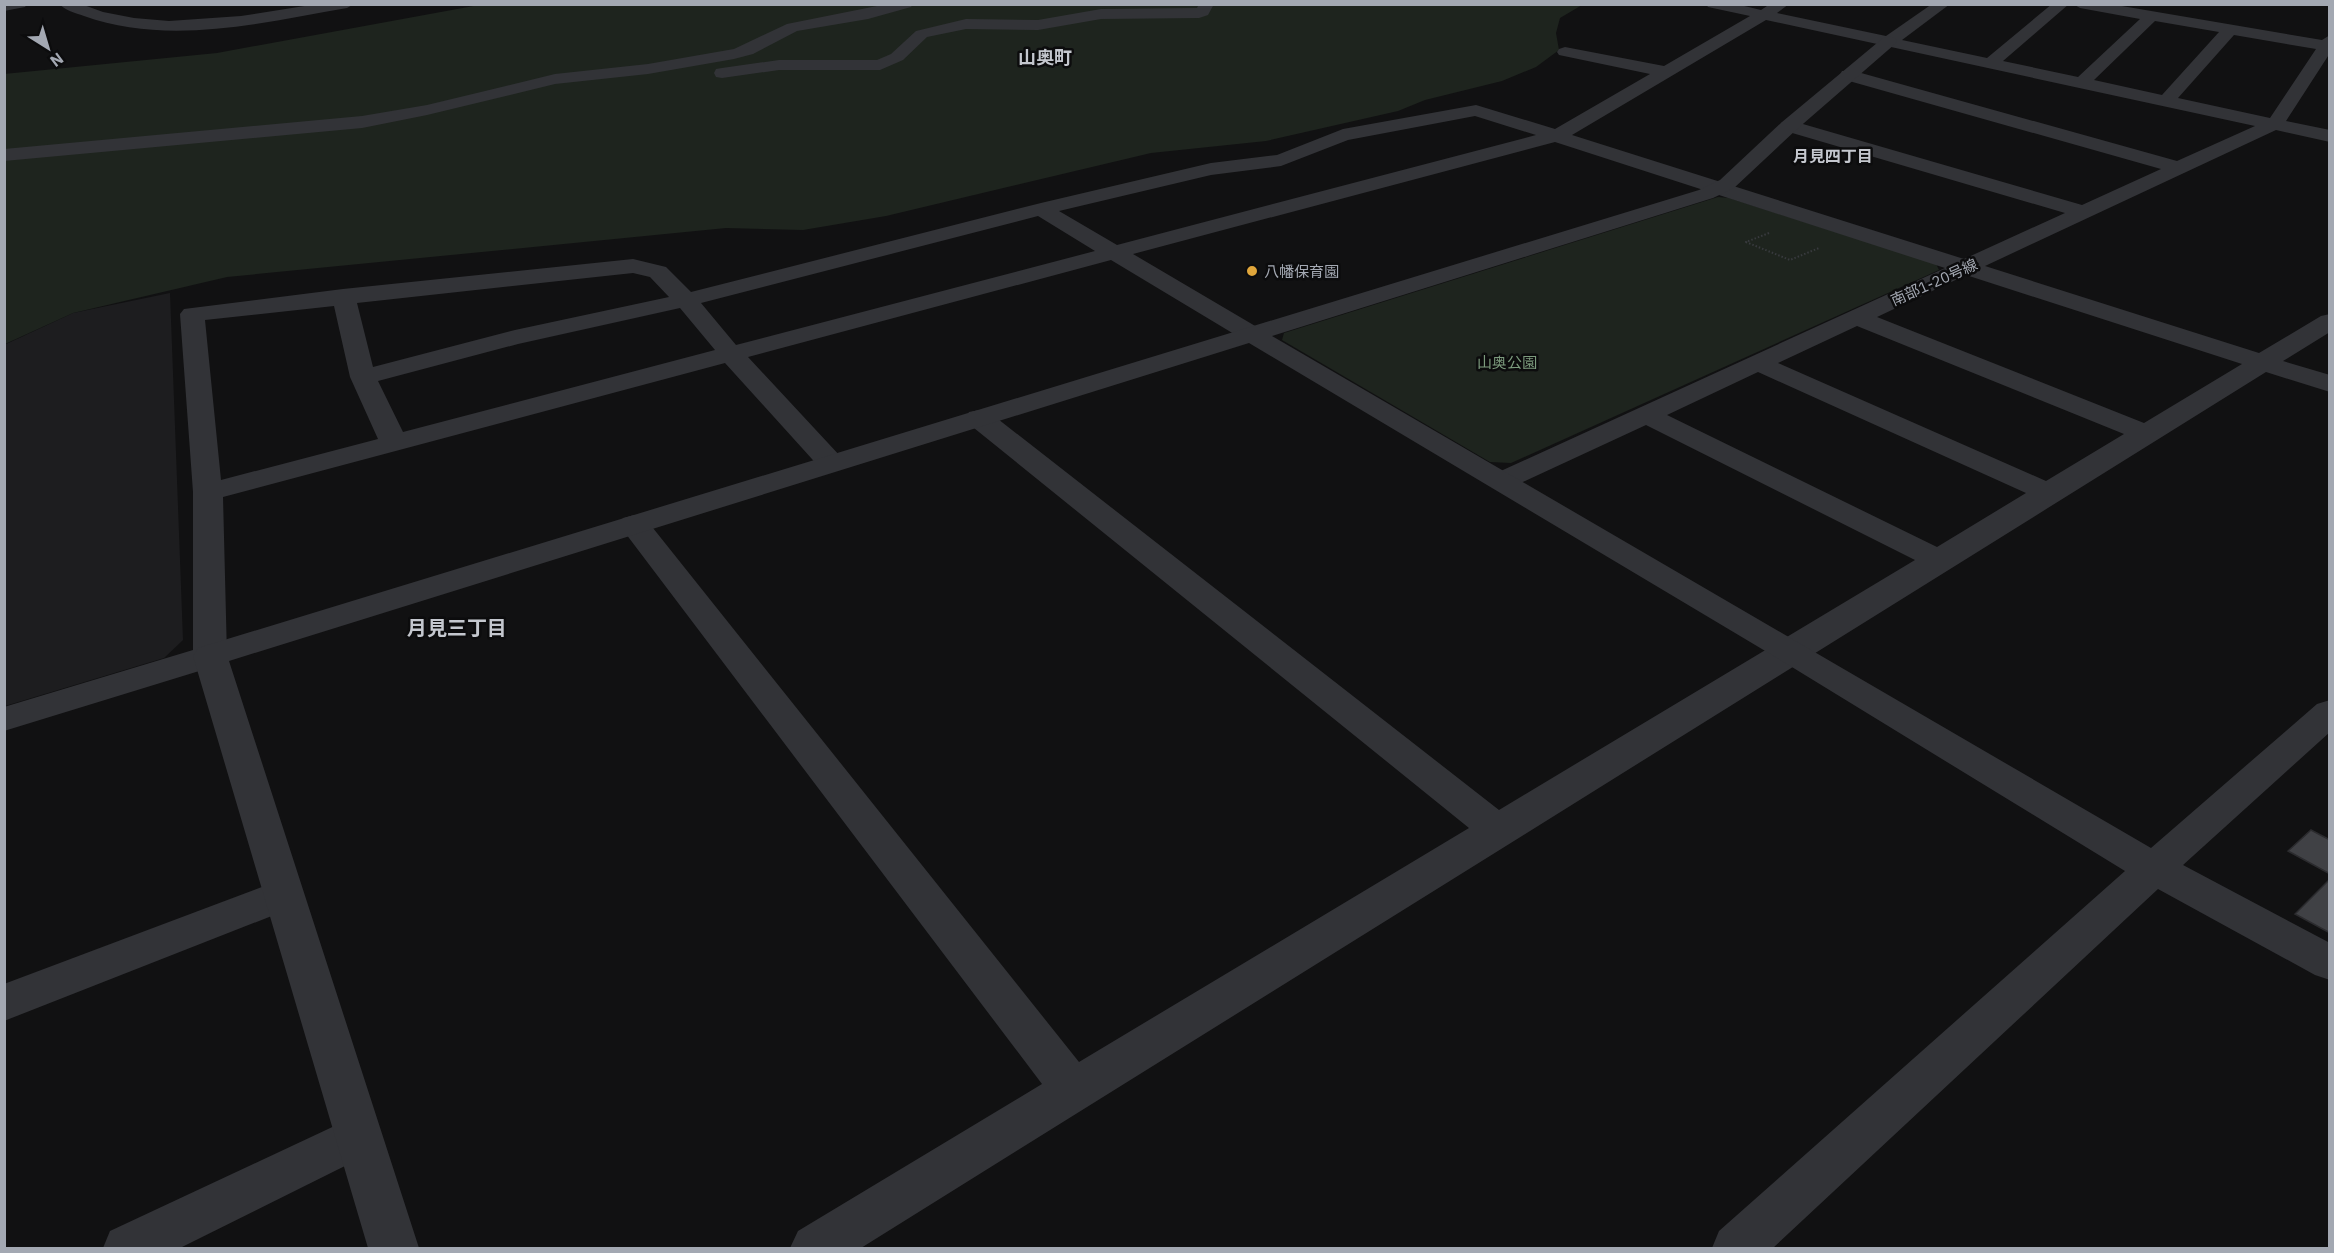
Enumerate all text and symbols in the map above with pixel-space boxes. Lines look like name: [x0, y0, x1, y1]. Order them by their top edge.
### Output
north arrow: [18, 18, 78, 78]
district label: 山奥町: [1018, 46, 1072, 69]
text: N: [46, 49, 68, 71]
district label: 月見四丁目: [1793, 146, 1873, 166]
street label: 南部1-20号線: [1888, 254, 1980, 310]
place label: 八幡保育園: [1264, 262, 1339, 281]
marker: 八幡保育園: [1245, 264, 1259, 278]
park label: 山奥公園: [1477, 353, 1537, 372]
district label: 月見三丁目: [407, 614, 507, 641]

